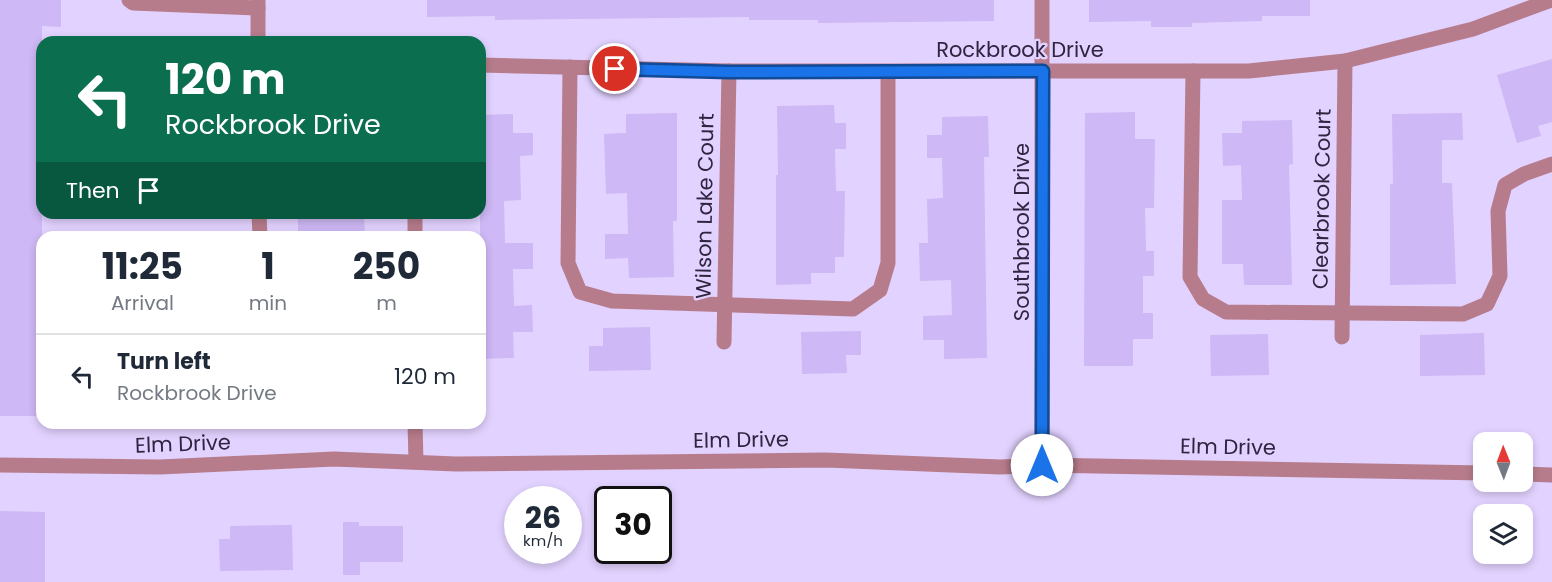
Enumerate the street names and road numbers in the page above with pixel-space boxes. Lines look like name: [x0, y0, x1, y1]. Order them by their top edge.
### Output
street label: Rockbrook Drive: [936, 35, 1104, 64]
street label: Clearbrook Court: [1305, 109, 1338, 289]
street label: Wilson Lake Court: [688, 113, 721, 299]
street label: Southbrook Drive: [1007, 143, 1036, 321]
street label: Elm Drive: [693, 424, 789, 455]
street label: Elm Drive: [135, 427, 231, 460]
street label: Elm Drive: [1180, 431, 1276, 462]

